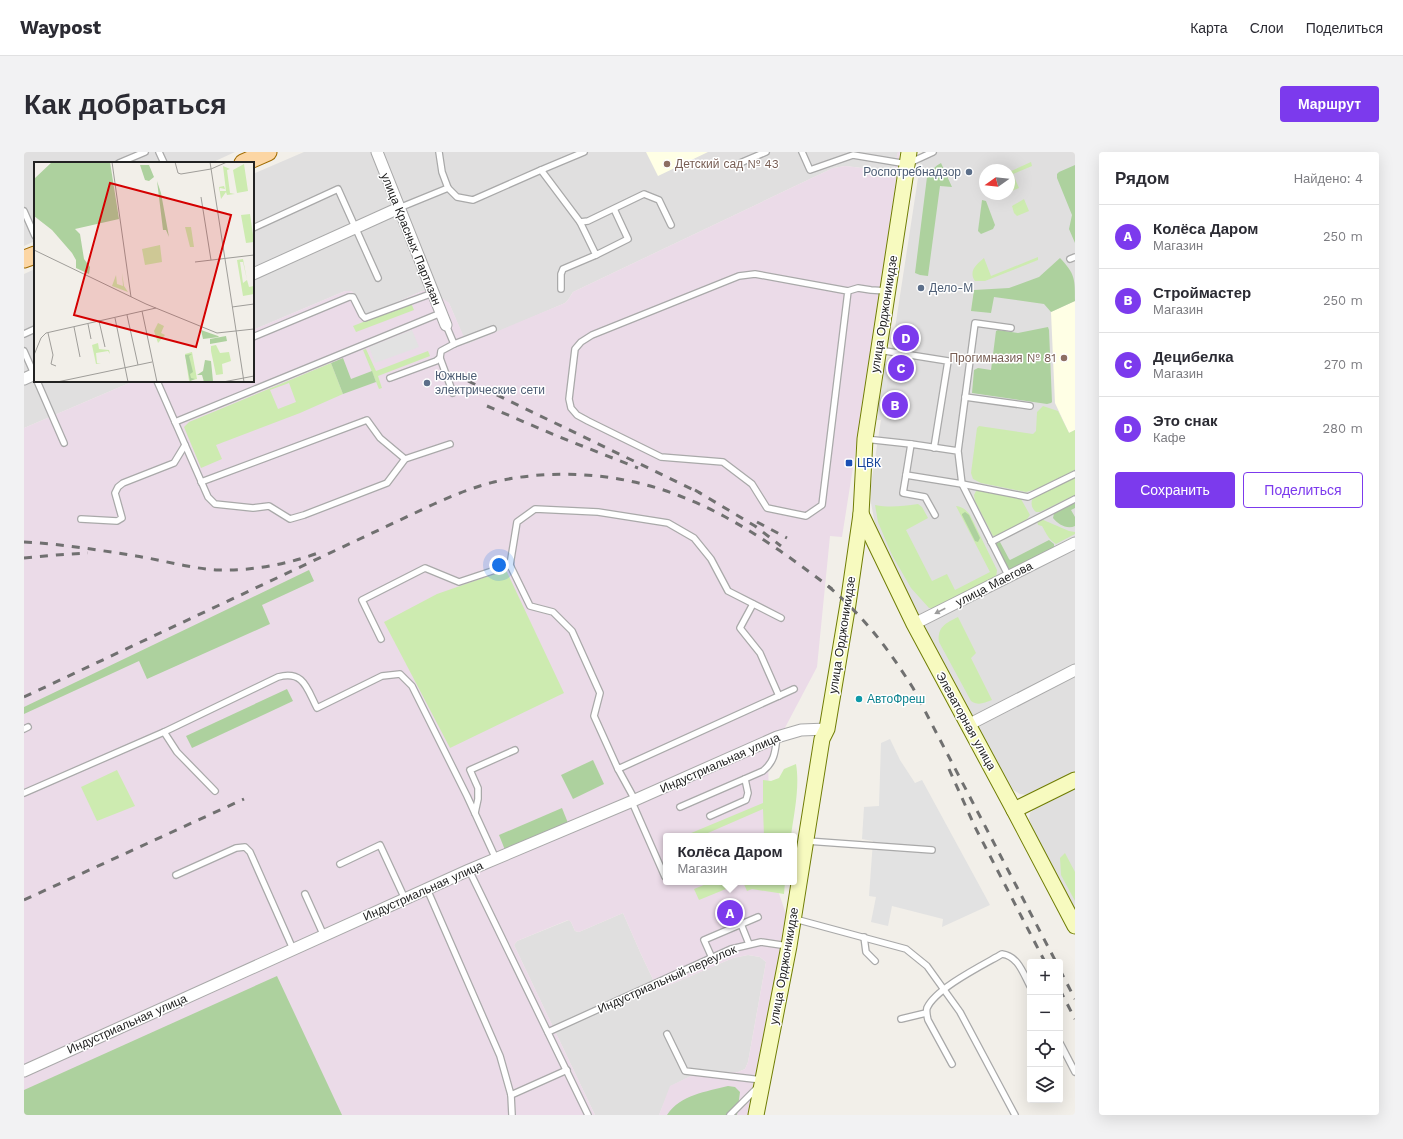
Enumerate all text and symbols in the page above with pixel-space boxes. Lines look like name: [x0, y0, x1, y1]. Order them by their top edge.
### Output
text: Waypost: [20, 16, 101, 39]
text: Карта: [1190, 20, 1228, 36]
text: Слои: [1250, 20, 1284, 36]
text: Поделиться: [1306, 20, 1383, 36]
button: Маршрут: [1280, 86, 1379, 122]
text: Как добраться: [24, 88, 227, 121]
place label: Детский сад № 43: [675, 157, 779, 171]
marker: Детский сад № 43: [662, 159, 672, 169]
inset map: [34, 162, 254, 382]
north arrow: [979, 164, 1015, 200]
place label: Роспотребнадзор: [863, 165, 961, 179]
marker: Роспотребнадзор: [964, 167, 974, 177]
text: Рядом: [1115, 168, 1170, 188]
street label: улица Красных Партизан: [378, 171, 444, 307]
text: Найдено: 4: [1294, 171, 1363, 186]
text: Колёса Даром: [1153, 220, 1258, 238]
text: A: [1124, 229, 1132, 244]
text: 250 m: [1323, 229, 1363, 244]
text: Магазин: [1153, 238, 1203, 253]
street label: улица Орджоникидзе: [868, 254, 900, 374]
place label: Дело-М: [929, 281, 973, 295]
marker: Дело-М: [916, 283, 926, 293]
text: Строймастер: [1153, 284, 1251, 302]
text: B: [1124, 293, 1132, 308]
text: 250 m: [1323, 293, 1363, 308]
text: Магазин: [1153, 302, 1203, 317]
pin: D: [893, 323, 919, 353]
text: Децибелка: [1153, 348, 1234, 366]
place label: Прогимназия № 81: [949, 351, 1056, 365]
pin: C: [888, 353, 914, 383]
marker: Прогимназия № 81: [1059, 353, 1069, 363]
text: C: [1124, 357, 1132, 372]
text: 270 m: [1324, 357, 1363, 372]
text: Магазин: [1153, 366, 1203, 381]
place label: Южные электрические сети: [435, 369, 545, 397]
marker: Южные электрические сети: [422, 378, 432, 388]
pin: B: [882, 390, 908, 420]
text: Это снак: [1153, 412, 1218, 430]
text: D: [1123, 421, 1133, 436]
text: 280 m: [1323, 421, 1363, 436]
text: Кафе: [1153, 430, 1186, 445]
place label: ЦВК: [857, 456, 881, 470]
marker: ЦВК: [844, 458, 854, 468]
button: Сохранить: [1115, 472, 1235, 508]
button: Поделиться: [1243, 472, 1363, 508]
your location: [489, 555, 509, 575]
street label: улица Маегова: [953, 558, 1035, 609]
street label: улица Орджоникидзе: [826, 575, 858, 695]
one-way arrow: [934, 608, 946, 614]
street label: Элеваторная улица: [933, 669, 999, 773]
place label: АвтоФреш: [867, 692, 925, 706]
marker: АвтоФреш: [854, 694, 864, 704]
street label: Индустриальная улица: [658, 730, 782, 796]
popup: [663, 833, 797, 885]
text: Колёса Даром: [677, 843, 783, 861]
street label: Индустриальная улица: [361, 858, 485, 924]
text: Магазин: [677, 861, 728, 876]
pin: A: [717, 898, 743, 928]
street label: улица Орджоникидзе: [767, 906, 801, 1026]
street label: Индустриальный переулок: [596, 942, 739, 1016]
map controls: [1027, 959, 1063, 1103]
button: +: [1027, 959, 1063, 995]
street label: Индустриальная улица: [65, 991, 189, 1057]
button: −: [1027, 995, 1063, 1031]
button: locate: [1027, 1031, 1063, 1067]
button: layers: [1027, 1067, 1063, 1103]

